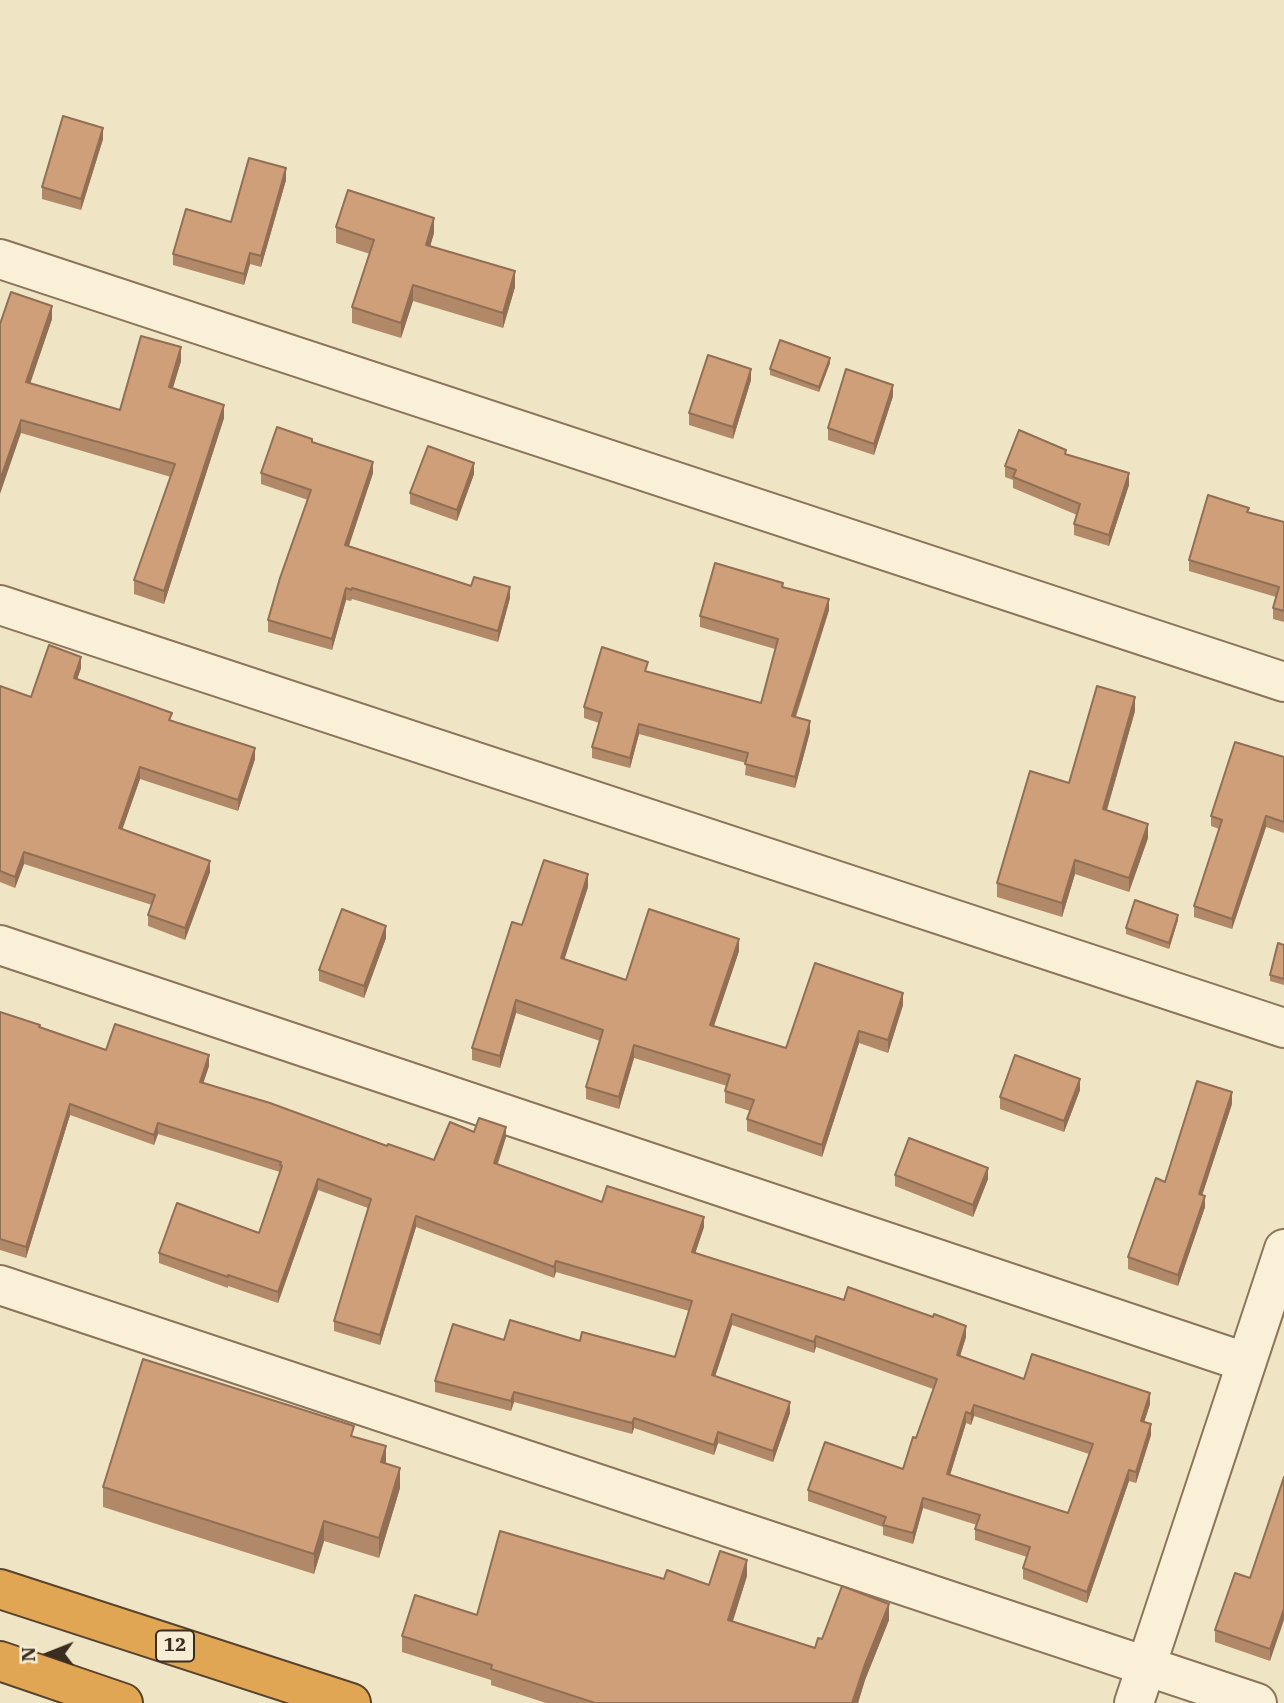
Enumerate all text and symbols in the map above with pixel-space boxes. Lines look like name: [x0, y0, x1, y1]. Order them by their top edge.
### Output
north arrow: [14, 1619, 84, 1689]
road number: 12: [156, 1630, 194, 1662]
text: N: [16, 1647, 40, 1662]

